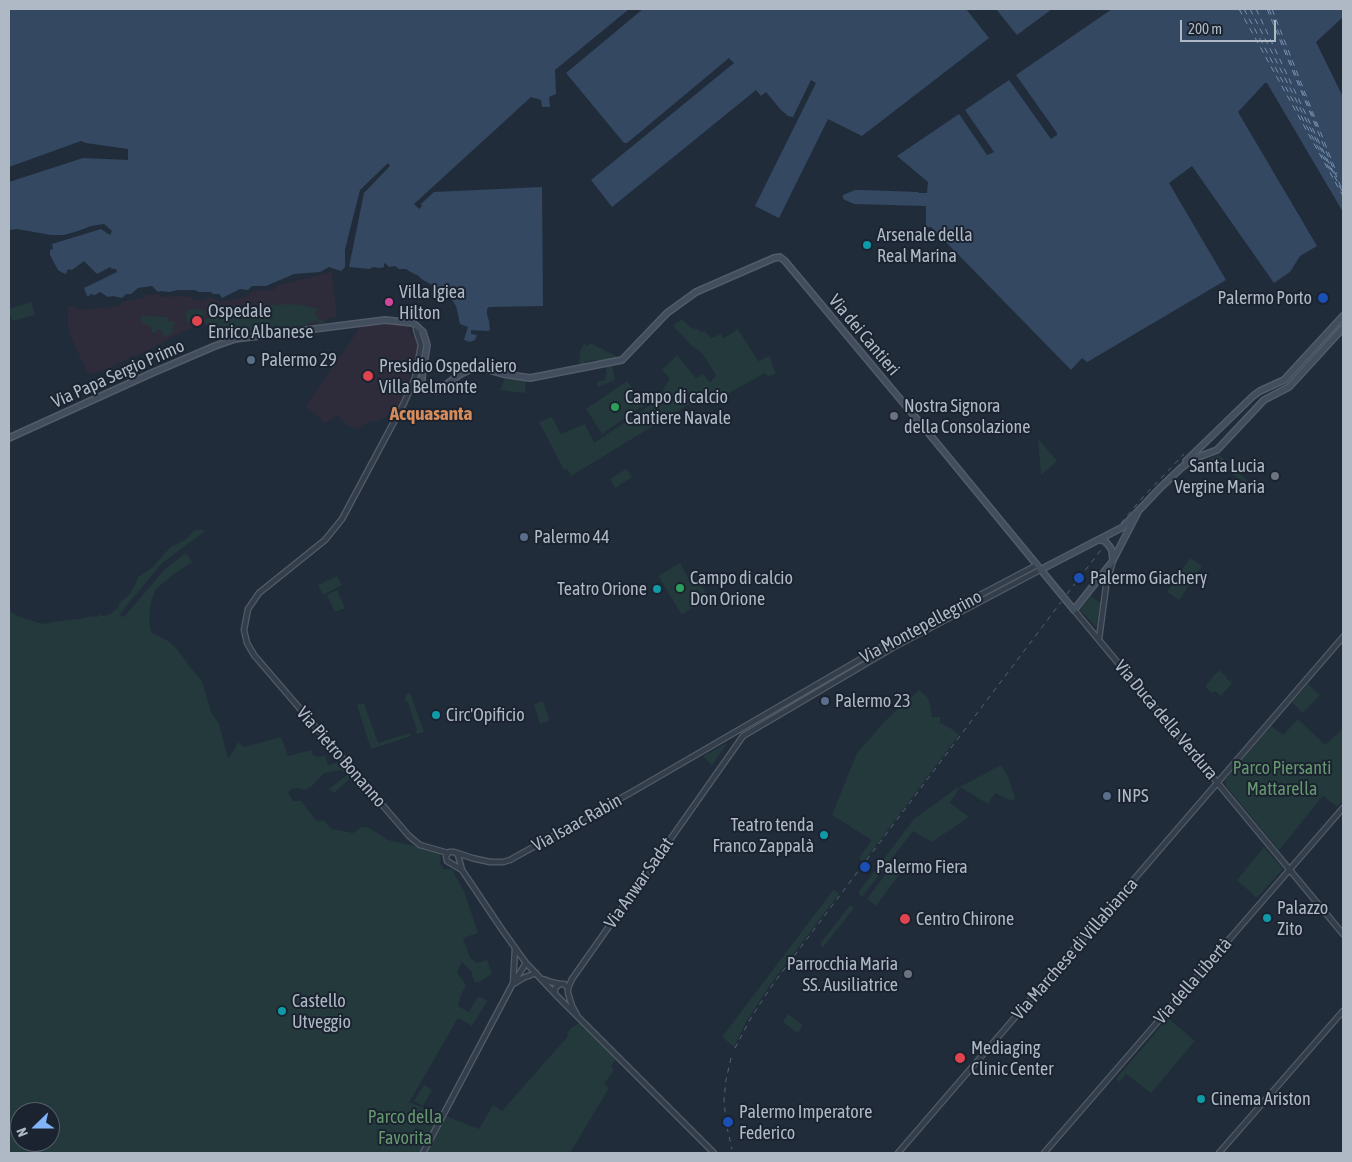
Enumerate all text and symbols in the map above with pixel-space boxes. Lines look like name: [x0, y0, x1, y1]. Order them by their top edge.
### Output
scale bar: [1182, 10, 1278, 42]
text: 200 m: [1188, 20, 1222, 37]
place label: Arsenale della Real Marina: [877, 224, 973, 266]
marker: Arsenale della Real Marina: [861, 239, 873, 251]
place label: Villa Igiea Hilton: [399, 281, 465, 324]
place label: Palermo Porto: [1218, 287, 1312, 309]
street label: Via dei Cantieri: [824, 290, 904, 380]
marker: Palermo Porto: [1316, 291, 1330, 305]
marker: Villa Igiea Hilton: [383, 296, 395, 308]
place label: Ospedale Enrico Albanese: [208, 300, 313, 342]
marker: Ospedale Enrico Albanese: [190, 314, 204, 328]
street label: Via Papa Sergio Primo: [48, 335, 188, 413]
place label: Palermo 29: [261, 349, 337, 371]
marker: Palermo 29: [245, 354, 257, 366]
place label: Presidio Ospedaliero Villa Belmonte: [379, 355, 517, 398]
marker: Presidio Ospedaliero Villa Belmonte: [361, 369, 375, 383]
place label: Campo di calcio Cantiere Navale: [625, 386, 731, 428]
place label: Nostra Signora della Consolazione: [904, 395, 1030, 438]
marker: Campo di calcio Cantiere Navale: [609, 401, 621, 413]
district label: Acquasanta: [390, 403, 472, 425]
marker: Nostra Signora della Consolazione: [888, 410, 900, 422]
place label: Santa Lucia Vergine Maria: [1174, 455, 1265, 498]
marker: Santa Lucia Vergine Maria: [1269, 470, 1281, 482]
place label: Palermo 44: [534, 526, 610, 548]
marker: Palermo 44: [518, 531, 530, 543]
place label: Campo di calcio Don Orione: [690, 567, 793, 610]
place label: Palermo Giachery: [1090, 567, 1207, 589]
marker: Palermo Giachery: [1072, 571, 1086, 585]
place label: Teatro Orione: [557, 578, 647, 600]
marker: Campo di calcio Don Orione: [674, 582, 686, 594]
marker: Teatro Orione: [651, 583, 663, 595]
street label: Via Montepellegrino: [856, 586, 986, 668]
street label: Via Duca della Verdura: [1110, 656, 1222, 784]
place label: Palermo 23: [835, 690, 911, 712]
marker: Palermo 23: [819, 695, 831, 707]
street label: Via Pietro Bonanno: [292, 702, 390, 812]
place label: Circ'Opificio: [446, 704, 525, 726]
marker: Circ'Opificio: [430, 709, 442, 721]
park label: Parco Piersanti Mattarella: [1233, 757, 1331, 800]
place label: INPS: [1117, 785, 1149, 807]
street label: Via Isaac Rabin: [528, 789, 626, 857]
marker: INPS: [1101, 790, 1113, 802]
place label: Teatro tenda Franco Zappalà: [712, 814, 814, 856]
marker: Teatro tenda Franco Zappalà: [818, 829, 830, 841]
street label: Via Anwar Sadat: [600, 833, 678, 933]
place label: Palermo Fiera: [876, 856, 968, 878]
marker: Palermo Fiera: [858, 860, 872, 874]
street label: Via Marchese di Villabianca: [1008, 874, 1142, 1024]
place label: Palazzo Zito: [1277, 897, 1328, 940]
place label: Centro Chirone: [916, 908, 1014, 930]
marker: Centro Chirone: [898, 912, 912, 926]
marker: Palazzo Zito: [1261, 912, 1273, 924]
street label: Via della Libertà: [1150, 933, 1236, 1029]
place label: Parrocchia Maria SS. Ausiliatrice: [787, 953, 898, 996]
marker: Parrocchia Maria SS. Ausiliatrice: [902, 968, 914, 980]
place label: Castello Utveggio: [292, 990, 351, 1032]
marker: Castello Utveggio: [276, 1005, 288, 1017]
place label: Mediaging Clinic Center: [971, 1037, 1053, 1080]
marker: Mediaging Clinic Center: [953, 1051, 967, 1065]
place label: Cinema Ariston: [1211, 1088, 1311, 1110]
marker: Cinema Ariston: [1195, 1093, 1207, 1105]
place label: Palermo Imperatore Federico: [739, 1101, 872, 1144]
north arrow: [10, 1102, 60, 1152]
park label: Parco della Favorita: [368, 1106, 442, 1148]
marker: Palermo Imperatore Federico: [721, 1115, 735, 1129]
text: N: [13, 1125, 31, 1139]

